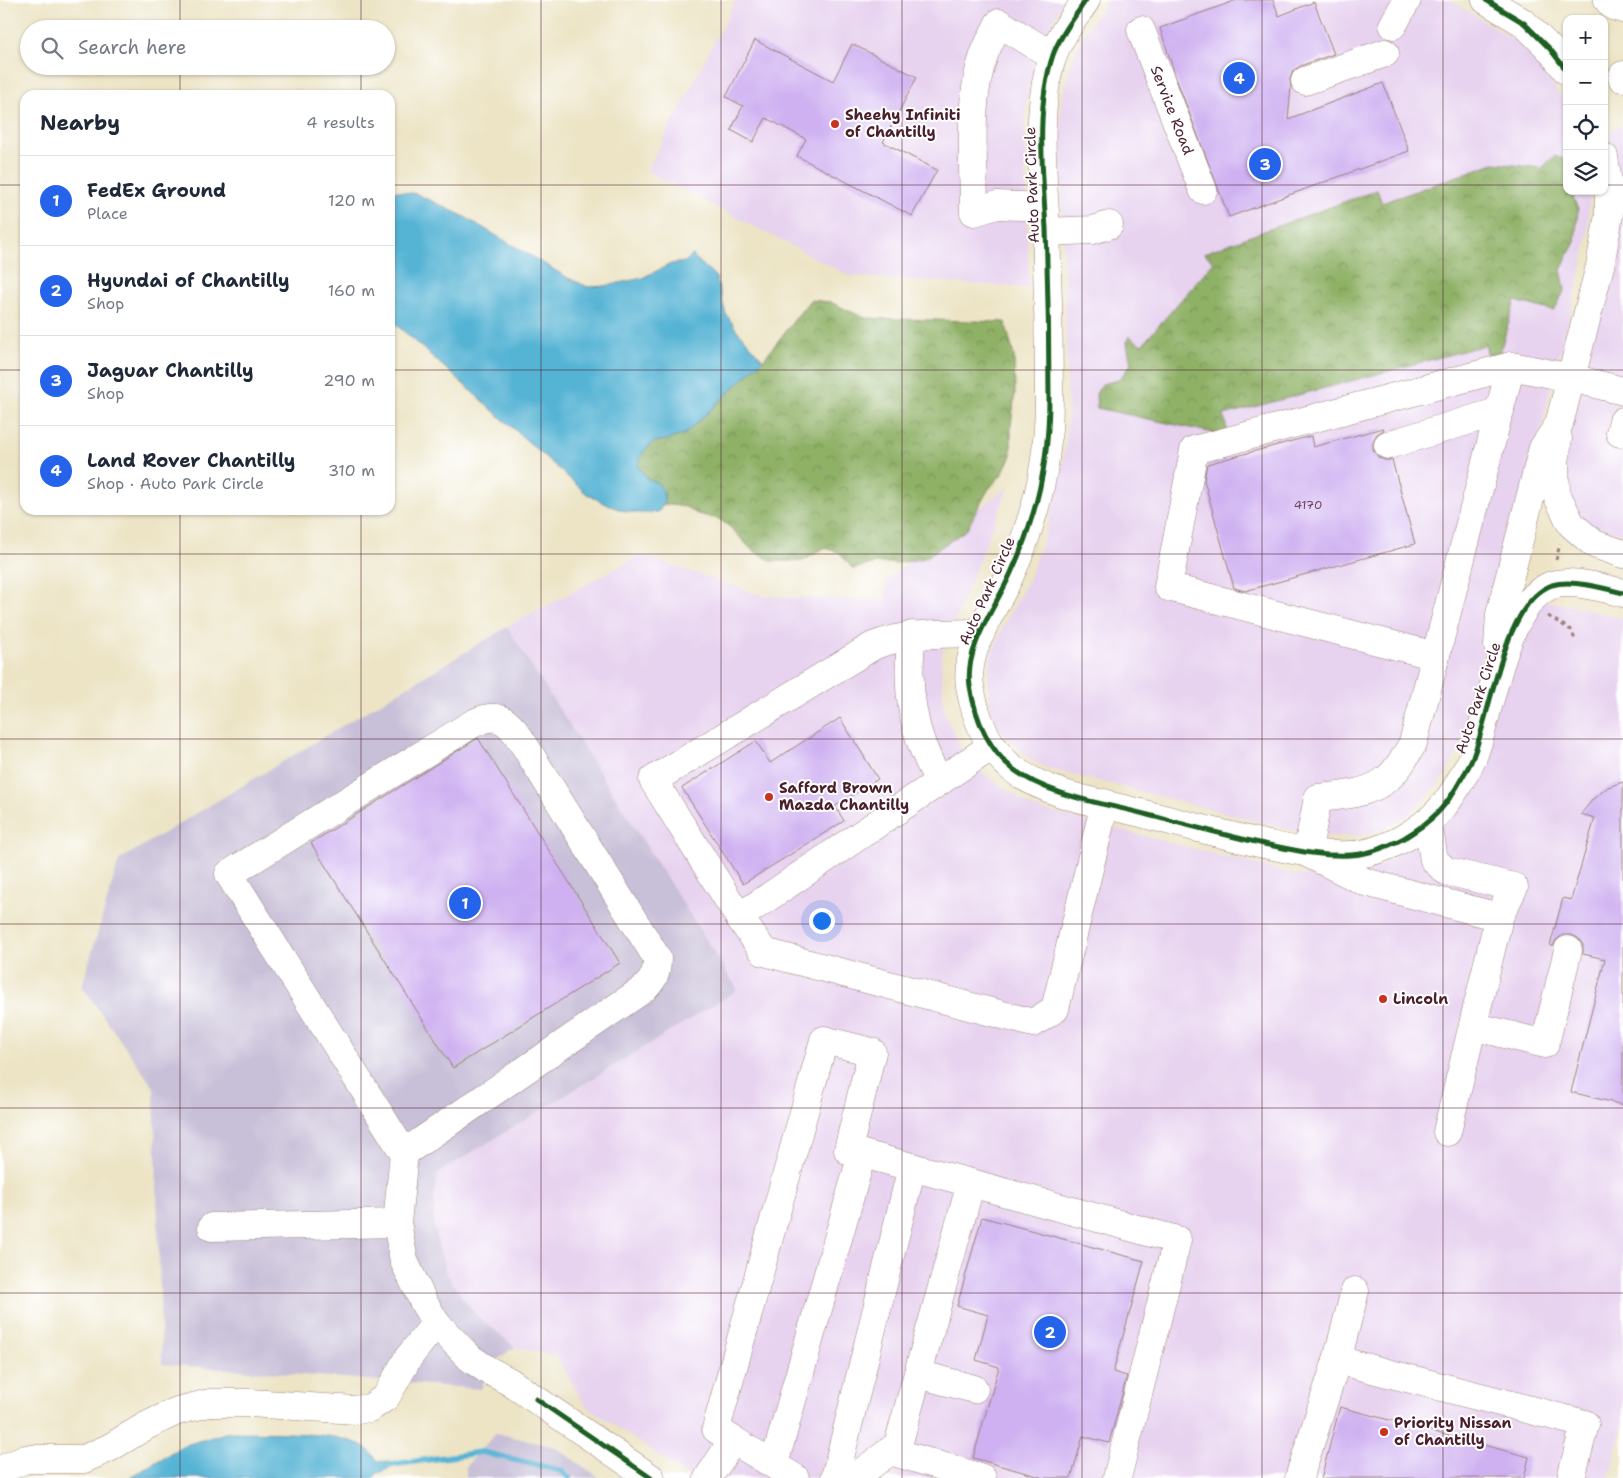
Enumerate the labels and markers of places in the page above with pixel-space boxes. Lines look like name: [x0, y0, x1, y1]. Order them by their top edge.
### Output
pin: 4: [1223, 59, 1255, 97]
place label: Sheehy Infiniti of Chantilly: [845, 105, 961, 142]
marker: Sheehy Infiniti of Chantilly: [829, 118, 841, 130]
pin: 3: [1249, 145, 1281, 183]
place label: Safford Brown Mazda Chantilly: [779, 778, 909, 815]
marker: Safford Brown Mazda Chantilly: [763, 791, 775, 803]
pin: 1: [449, 884, 481, 922]
place label: Lincoln: [1393, 989, 1448, 1009]
marker: Lincoln: [1377, 993, 1389, 1005]
pin: 2: [1034, 1313, 1066, 1351]
place label: Priority Nissan of Chantilly: [1394, 1413, 1512, 1450]
marker: Priority Nissan of Chantilly: [1378, 1426, 1390, 1438]

